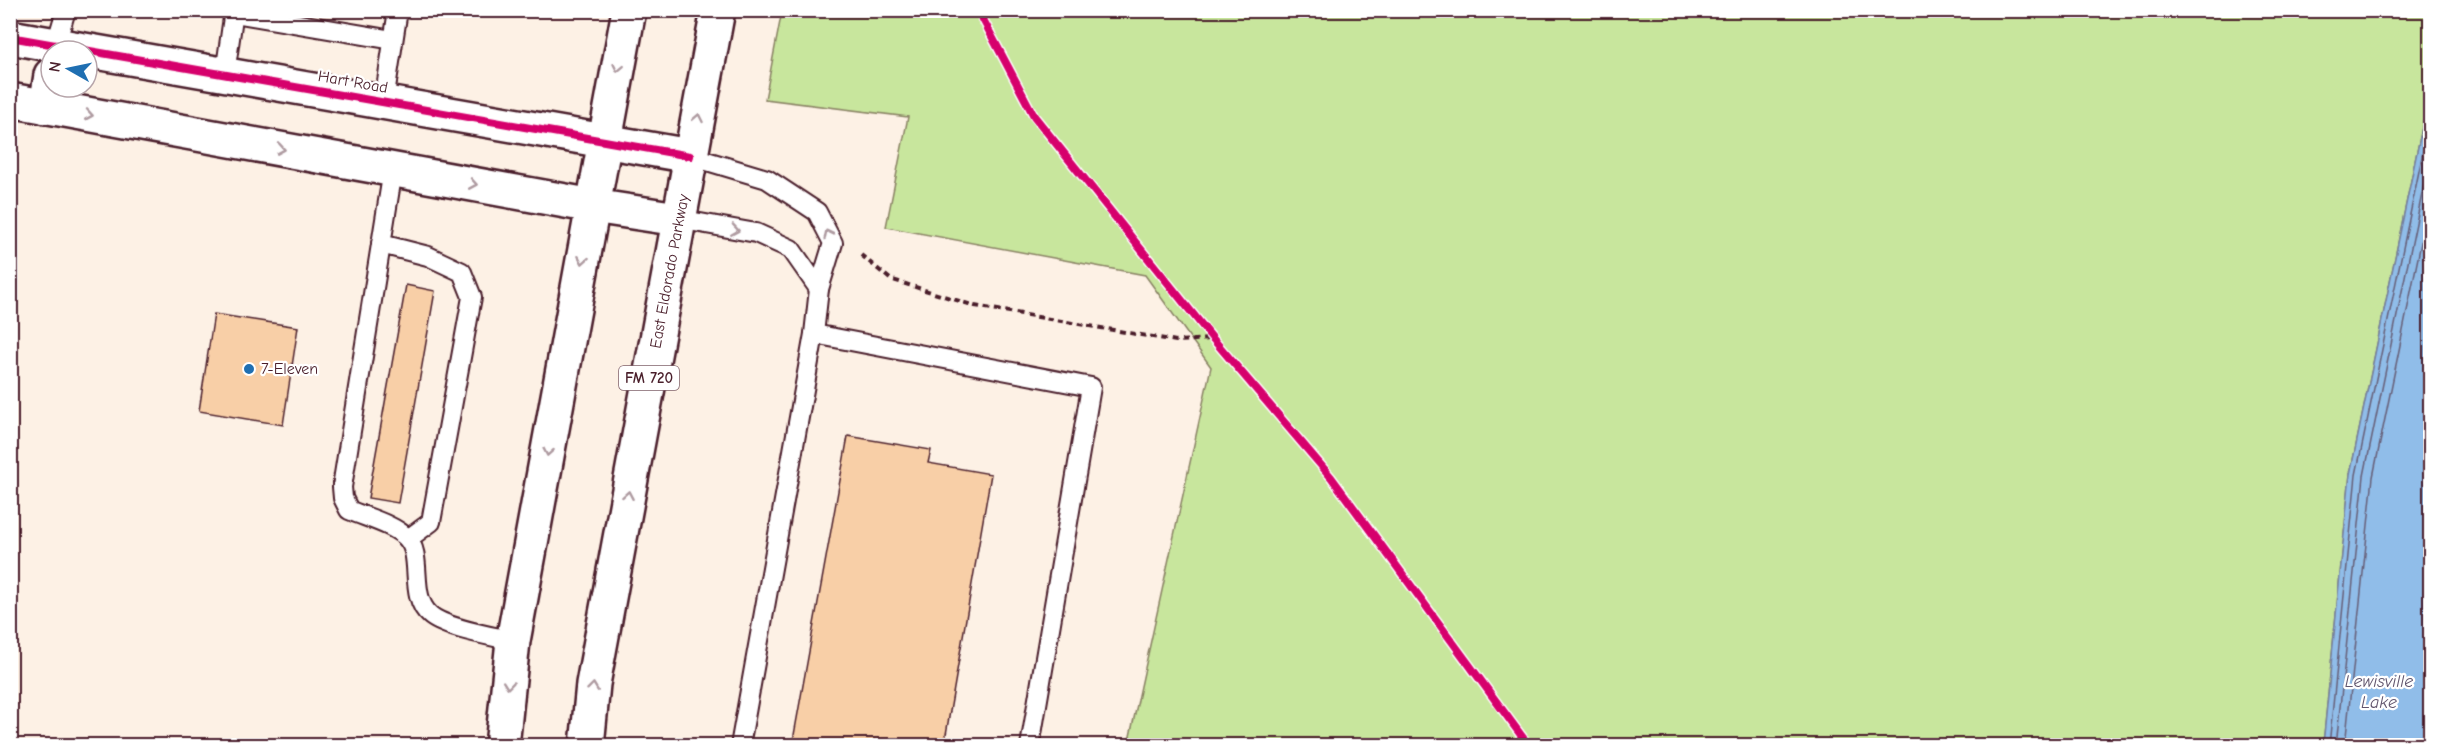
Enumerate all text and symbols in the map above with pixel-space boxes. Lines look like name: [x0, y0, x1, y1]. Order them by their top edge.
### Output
north arrow: [39, 39, 99, 99]
text: N: [45, 60, 65, 73]
one-way arrow: [612, 63, 625, 73]
street label: Hart Road: [317, 67, 389, 97]
one-way arrow: [84, 108, 93, 120]
one-way arrow: [691, 113, 704, 123]
one-way arrow: [275, 142, 285, 155]
one-way arrow: [467, 177, 477, 190]
street label: East Eldorado Parkway: [646, 192, 693, 350]
one-way arrow: [730, 223, 740, 236]
one-way arrow: [824, 230, 835, 240]
one-way arrow: [577, 254, 590, 264]
place label: 7-Eleven: [261, 360, 318, 378]
marker: 7-Eleven: [242, 362, 256, 376]
road number: FM 720: [619, 366, 679, 390]
one-way arrow: [542, 446, 555, 456]
one-way arrow: [621, 491, 634, 501]
water label: Lewisville Lake: [2345, 671, 2413, 713]
one-way arrow: [502, 681, 515, 690]
one-way arrow: [586, 683, 599, 692]

